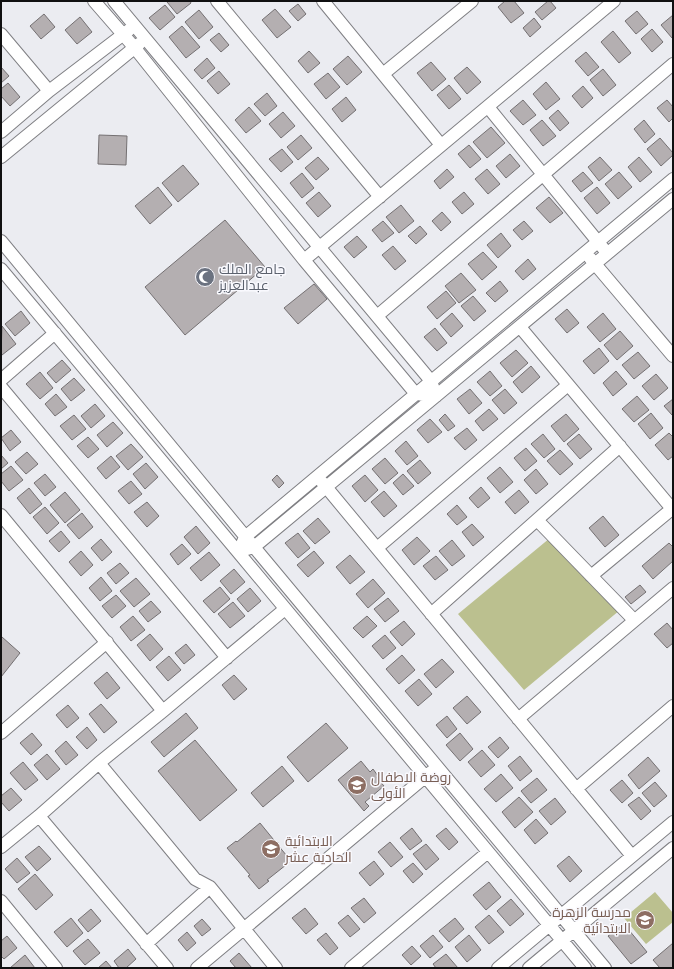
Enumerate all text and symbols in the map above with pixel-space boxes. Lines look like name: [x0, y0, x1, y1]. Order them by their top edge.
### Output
place label: جامع الملك عبدالعزيز: [218, 260, 285, 294]
mosque icon: جامع الملك عبدالعزيز: [194, 266, 216, 288]
place label: روضة الاطفال الأولى: [371, 768, 451, 802]
school or university icon: روضة الاطفال الأولى: [346, 774, 368, 796]
place label: الابتدائية الحادية عشر: [284, 832, 352, 866]
school or university icon: الابتدائية الحادية عشر: [260, 838, 282, 860]
place label: مدرسة الزهرة الابتدائية: [552, 903, 631, 937]
school or university icon: مدرسة الزهرة الابتدائية: [634, 909, 656, 931]

